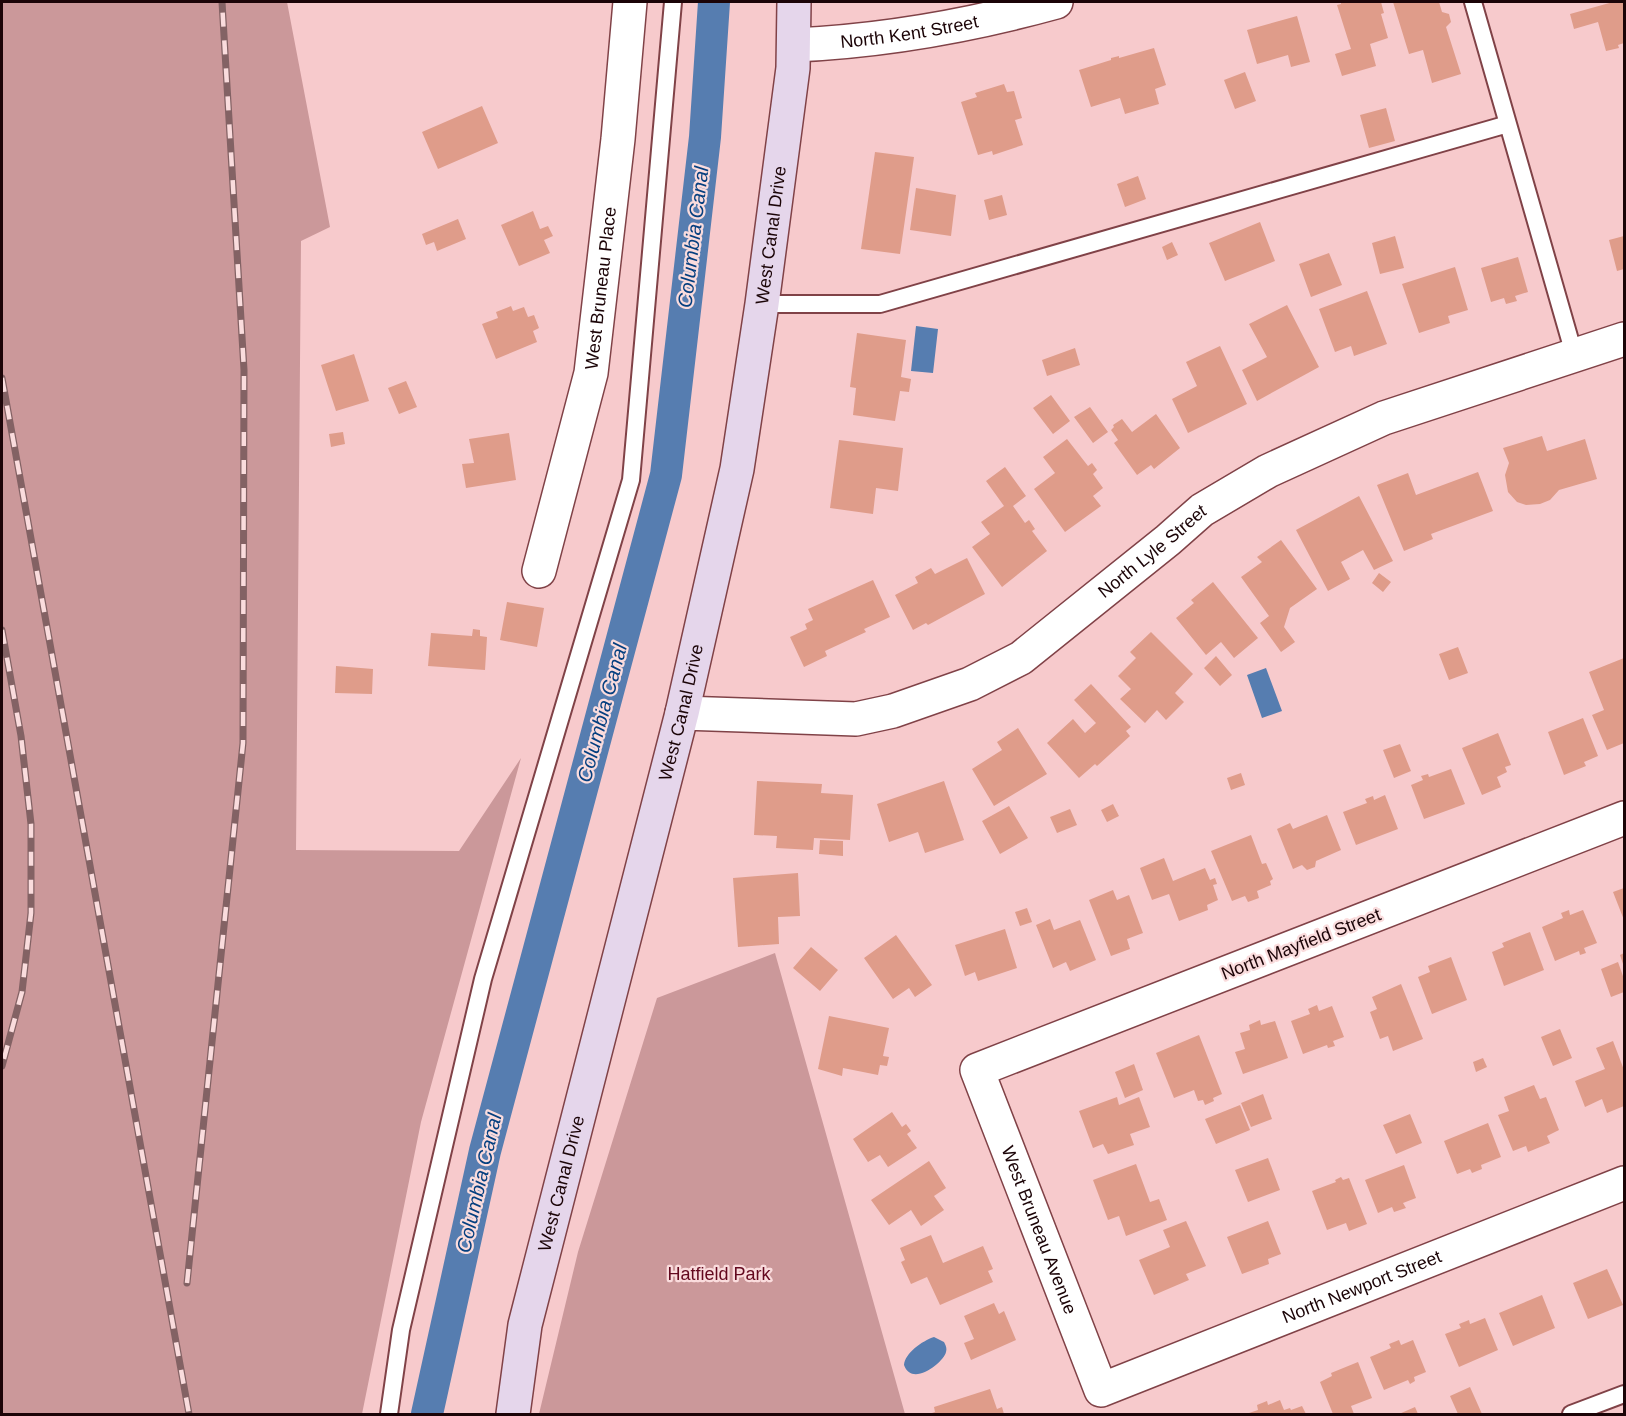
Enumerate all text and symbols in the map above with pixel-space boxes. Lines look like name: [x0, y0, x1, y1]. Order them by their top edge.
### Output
street label: North Kent Street: [839, 11, 980, 52]
water label: Columbia Canal: [673, 164, 713, 309]
street label: West Canal Drive: [752, 165, 790, 306]
street label: West Bruneau Place: [581, 206, 620, 371]
street label: North Lyle Street: [1094, 500, 1209, 602]
water label: Columbia Canal: [573, 641, 631, 785]
street label: West Canal Drive: [655, 642, 707, 783]
street label: North Mayfield Street: [1218, 904, 1384, 984]
water label: Columbia Canal: [452, 1111, 506, 1255]
street label: West Canal Drive: [534, 1113, 588, 1254]
street label: West Bruneau Avenue: [997, 1143, 1081, 1317]
street label: North Newport Street: [1279, 1246, 1444, 1327]
park label: Hatfield Park: [667, 1264, 772, 1284]

